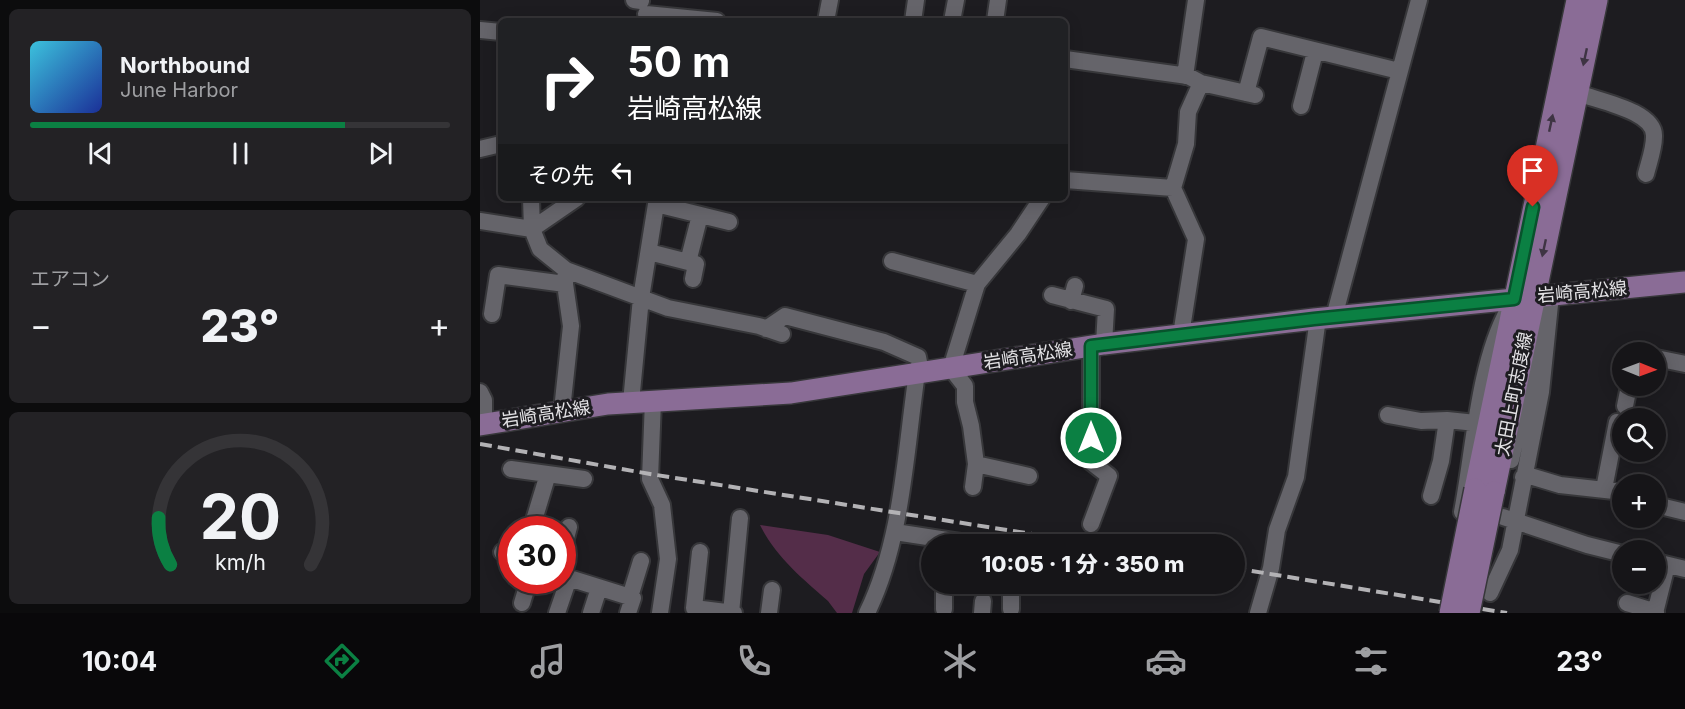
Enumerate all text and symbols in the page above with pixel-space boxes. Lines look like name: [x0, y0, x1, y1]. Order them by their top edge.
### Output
text: 50 m: [627, 36, 730, 87]
icon: right: [528, 42, 606, 120]
one-way arrow: [1580, 48, 1589, 67]
text: Northbound: [120, 52, 250, 78]
text: June Harbor: [120, 78, 238, 102]
text: 岩崎高松線: [627, 92, 762, 125]
one-way arrow: [1547, 114, 1556, 133]
icon: previous: [84, 137, 117, 170]
icon: pause: [224, 137, 257, 170]
icon: next: [364, 137, 397, 170]
pin: [1507, 145, 1558, 207]
icon: arrive: [1516, 154, 1549, 187]
icon: left: [606, 156, 639, 189]
text: その先: [528, 162, 594, 188]
one-way arrow: [1539, 239, 1548, 258]
text: エアコン: [30, 267, 110, 291]
street label: 岩崎高松線: [1536, 277, 1628, 306]
text: 23°: [201, 298, 279, 353]
text: −: [30, 305, 52, 345]
text: +: [428, 305, 450, 345]
street label: 太田上町志度線: [1491, 330, 1536, 458]
street label: 岩崎高松線: [982, 338, 1074, 373]
north arrow: [1612, 342, 1666, 396]
map controls: [1612, 342, 1666, 594]
street label: 岩崎高松線: [500, 396, 592, 431]
position arrow: [1059, 406, 1123, 470]
button: search: [1612, 408, 1666, 462]
button: +: [1612, 474, 1666, 528]
text: 20: [199, 479, 281, 554]
speed limit sign: 30: [498, 516, 576, 594]
button: −: [1612, 540, 1666, 594]
text: km/h: [215, 549, 265, 575]
text: 10:05 · 1 分 · 350 m: [982, 551, 1184, 577]
icon: directions: [321, 640, 363, 682]
icon: music: [527, 640, 569, 682]
icon: phone: [733, 640, 775, 682]
icon: climate: [939, 640, 981, 682]
icon: car: [1145, 640, 1187, 682]
icon: filters: [1350, 640, 1392, 682]
text: 10:04: [82, 645, 157, 678]
text: 23°: [1556, 645, 1603, 678]

